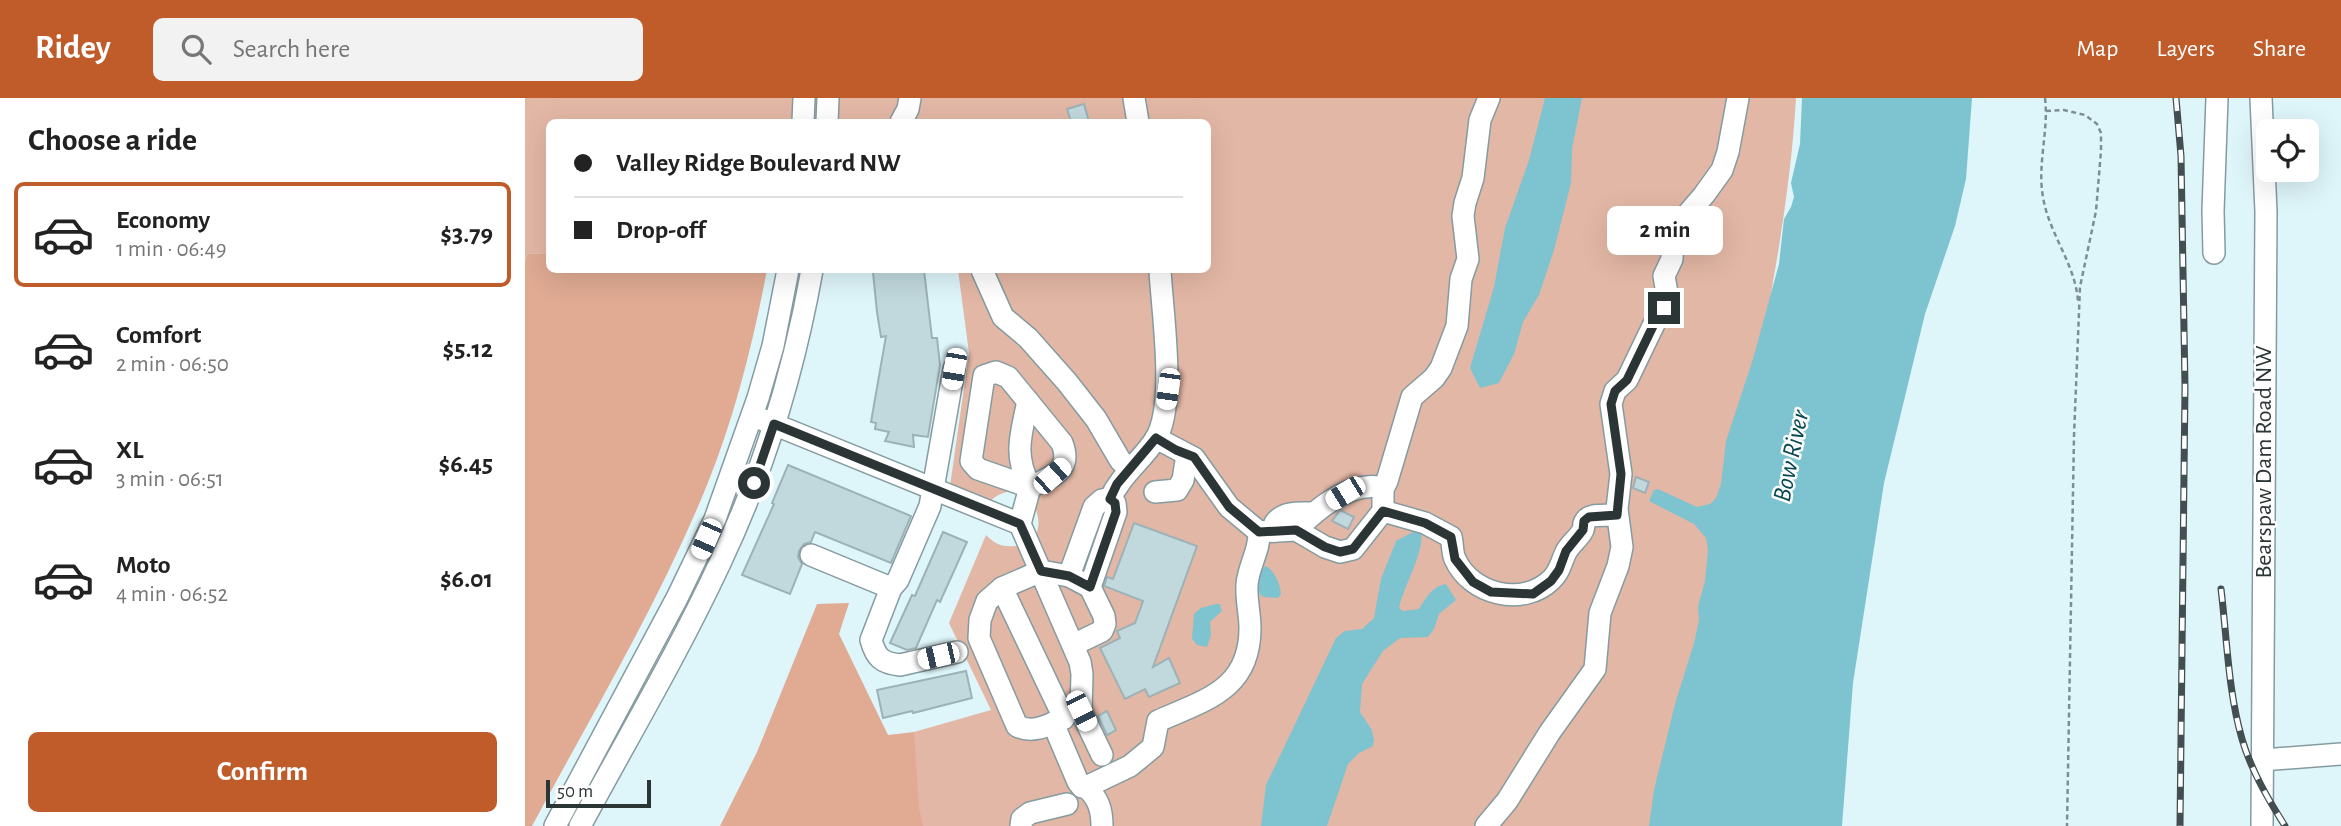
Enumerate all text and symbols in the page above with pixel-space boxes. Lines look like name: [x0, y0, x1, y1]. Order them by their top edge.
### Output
search box: [153, 18, 643, 81]
icon: search: [177, 30, 215, 68]
text: Ridey: [35, 32, 111, 65]
text: Search here: [233, 36, 350, 62]
text: Map: [2076, 37, 2118, 61]
text: Layers: [2156, 37, 2215, 61]
text: Share: [2253, 37, 2306, 61]
map controls: [2256, 119, 2319, 182]
button: locate: [2256, 119, 2319, 182]
text: Choose a ride: [28, 124, 197, 156]
text: Valley Ridge Boulevard NW: [616, 150, 901, 176]
icon: car: [32, 203, 95, 266]
callout: 2 min: [1606, 206, 1722, 256]
text: Economy: [116, 207, 210, 233]
text: Drop-off: [616, 217, 705, 243]
text: 2 min: [1639, 219, 1691, 242]
text: $3.79: [440, 221, 493, 247]
text: 1 min · 06:49: [116, 238, 227, 261]
route end: [1648, 292, 1680, 324]
icon: car: [32, 318, 95, 381]
text: Comfort: [116, 322, 201, 348]
text: $5.12: [443, 336, 493, 362]
street label: Bearspaw Dam Road NW: [2252, 345, 2276, 578]
car: [941, 346, 968, 392]
text: 2 min · 06:50: [116, 353, 229, 376]
car: [1155, 367, 1182, 411]
water label: Bow River: [1769, 406, 1814, 504]
icon: car: [32, 433, 95, 496]
text: XL: [116, 437, 143, 463]
text: $6.45: [438, 451, 493, 477]
car: [1030, 454, 1075, 498]
route start: [738, 467, 770, 499]
text: 3 min · 06:51: [116, 468, 224, 491]
car: [1322, 473, 1369, 513]
car: [688, 516, 725, 562]
icon: car: [32, 548, 95, 611]
text: Moto: [116, 552, 171, 578]
text: $6.01: [440, 566, 493, 592]
text: 4 min · 06:52: [116, 583, 228, 606]
car: [916, 641, 961, 671]
car: [1063, 688, 1100, 734]
button: Confirm: [28, 732, 497, 812]
scale bar: [546, 777, 651, 809]
text: 50 m: [557, 782, 593, 801]

